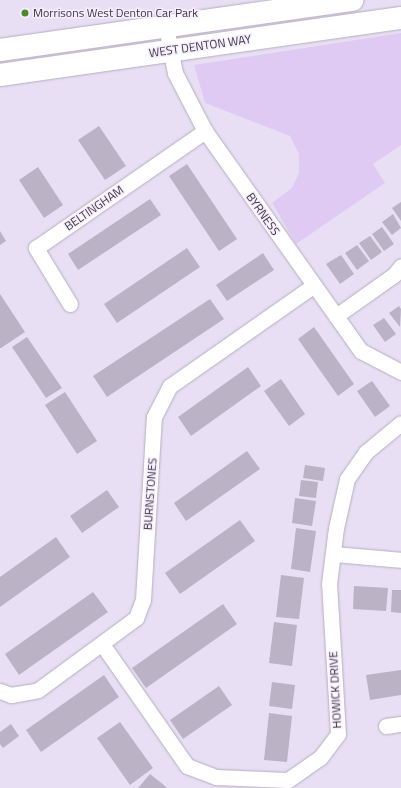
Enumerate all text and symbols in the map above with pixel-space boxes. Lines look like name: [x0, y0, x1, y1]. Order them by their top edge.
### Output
place label: Morrisons West Denton Car Park: [33, 6, 198, 20]
marker: Morrisons West Denton Car Park: [20, 8, 30, 18]
street label: WEST DENTON WAY: [148, 32, 252, 60]
street label: BELTINGHAM: [62, 182, 126, 234]
street label: BYRNESS: [243, 190, 283, 238]
street label: BURNSTONES: [140, 457, 160, 531]
street label: HOWICK DRIVE: [326, 651, 344, 729]

